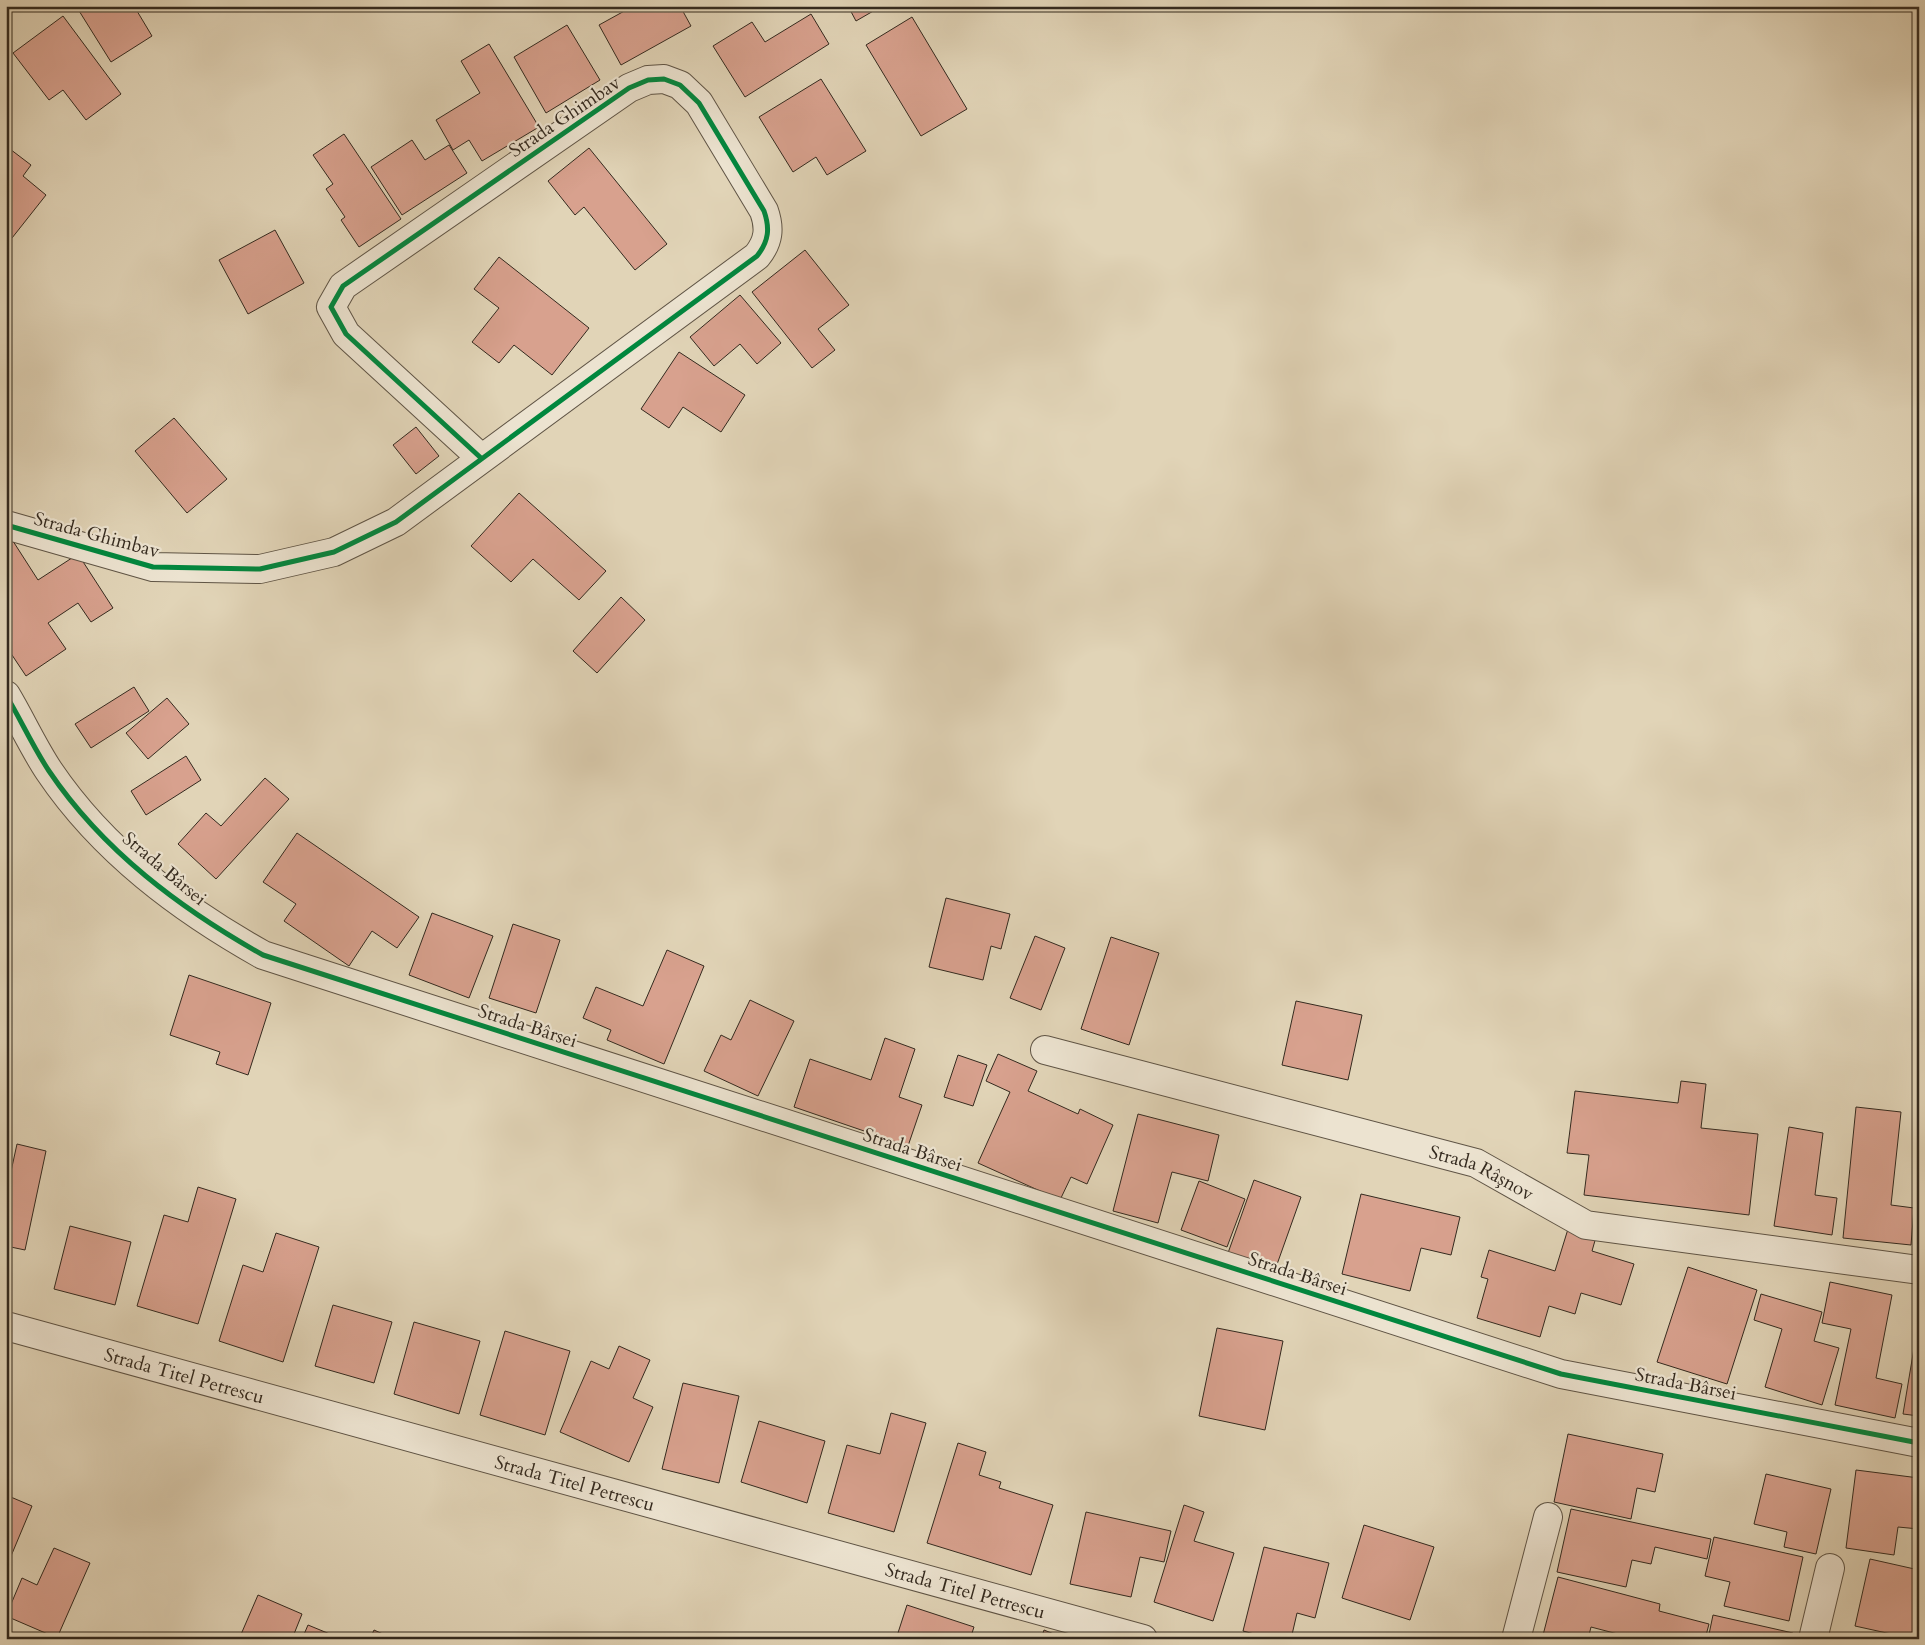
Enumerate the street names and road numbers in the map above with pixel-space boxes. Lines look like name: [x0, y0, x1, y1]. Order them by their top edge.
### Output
street label: Strada Ghimbav: [504, 70, 626, 164]
street label: Strada Ghimbav: [31, 506, 163, 564]
street label: Strada Bârsei: [117, 826, 212, 912]
street label: Strada Bârsei: [475, 998, 580, 1054]
street label: Strada Bârsei: [860, 1122, 965, 1178]
street label: Strada Râşnov: [1426, 1139, 1539, 1207]
street label: Strada Bârsei: [1245, 1246, 1350, 1302]
street label: Strada Titel Petrescu: [101, 1342, 267, 1410]
street label: Strada Bârsei: [1633, 1361, 1739, 1407]
street label: Strada Titel Petrescu: [492, 1449, 658, 1518]
street label: Strada Titel Petrescu: [882, 1557, 1048, 1625]

